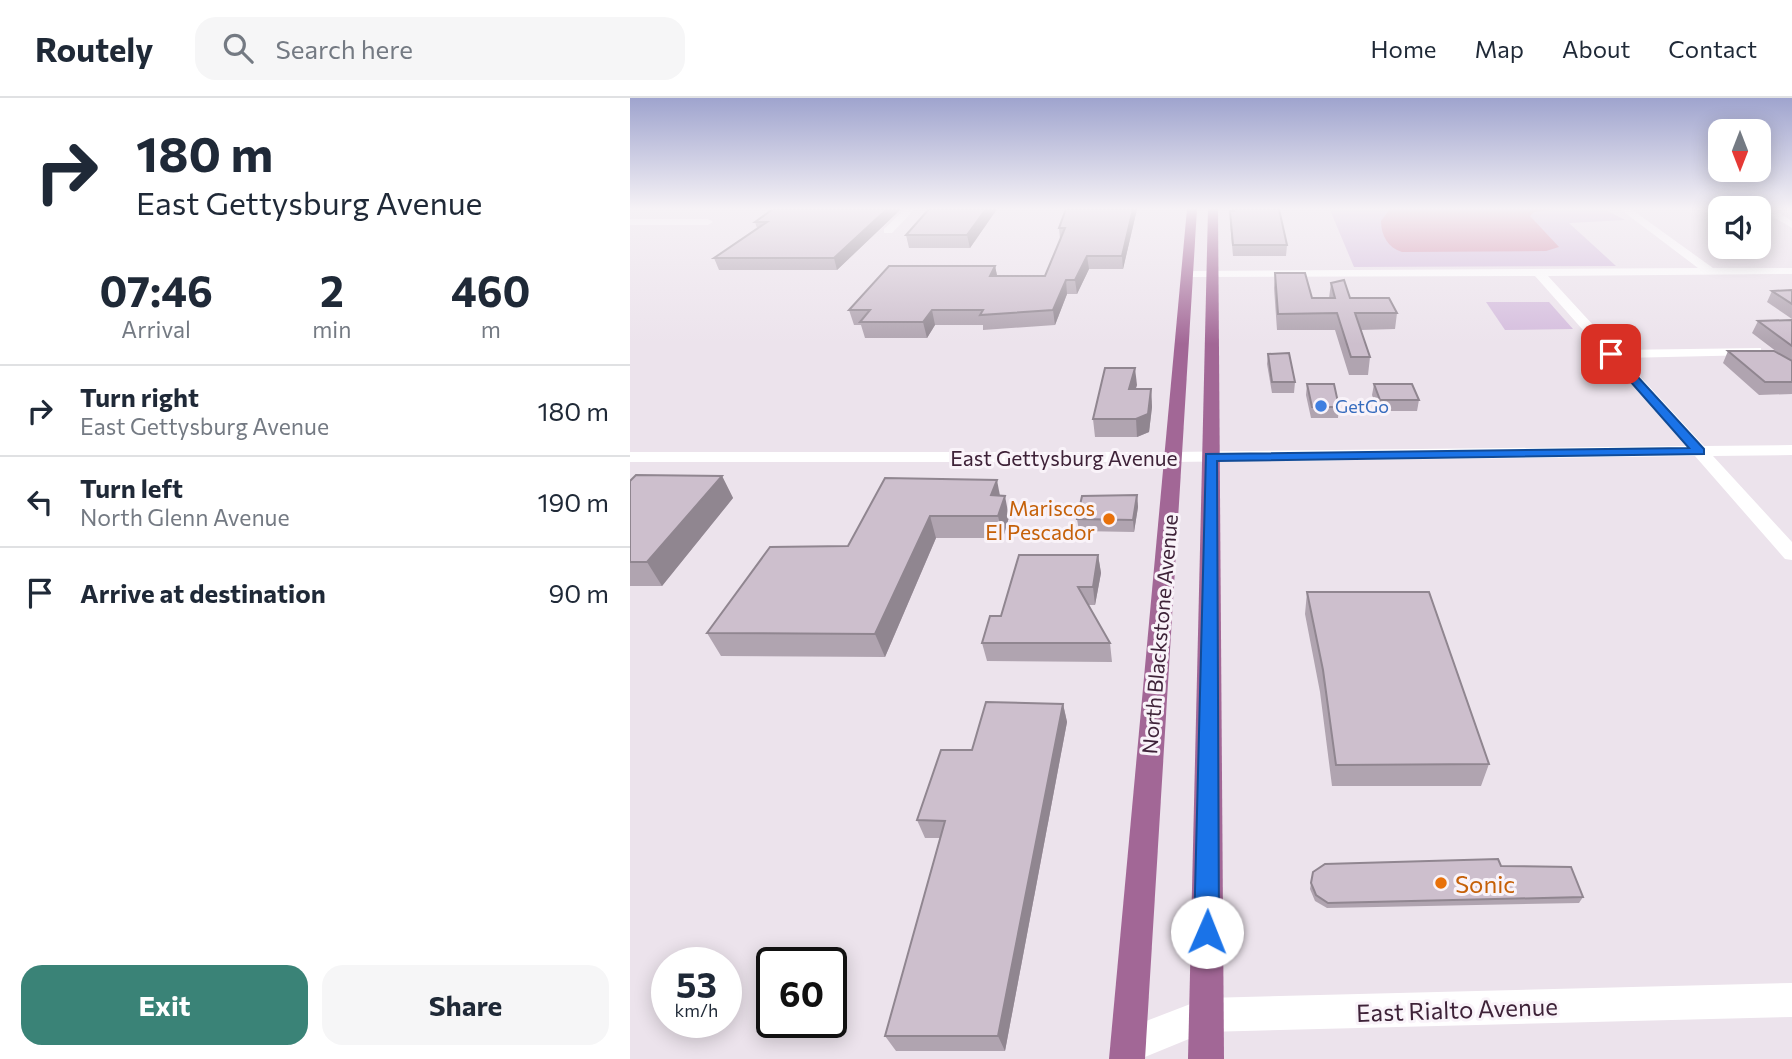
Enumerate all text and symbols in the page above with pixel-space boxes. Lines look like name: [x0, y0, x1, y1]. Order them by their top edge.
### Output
search box: [195, 17, 685, 80]
text: Routely: [35, 28, 153, 69]
icon: search: [219, 29, 257, 67]
text: Search here: [275, 33, 413, 64]
text: Home: [1371, 34, 1437, 63]
text: Map: [1475, 34, 1524, 63]
text: About: [1562, 34, 1630, 63]
text: Contact: [1668, 34, 1757, 63]
north arrow: [1708, 119, 1771, 182]
map controls: [1708, 119, 1771, 259]
text: 180 m: [136, 122, 273, 182]
icon: right: [21, 126, 112, 217]
text: East Gettysburg Avenue: [136, 182, 482, 222]
button: sound: [1708, 196, 1771, 259]
text: 07:46: [99, 264, 213, 316]
text: 2: [320, 264, 344, 316]
text: 460: [451, 264, 531, 316]
text: Arrival: [121, 315, 191, 343]
text: min: [312, 315, 351, 343]
text: m: [481, 315, 501, 343]
pin: [1581, 324, 1641, 384]
icon: arrive: [1592, 335, 1630, 373]
text: Turn right: [80, 381, 199, 412]
icon: right: [21, 392, 59, 430]
text: 180 m: [537, 395, 609, 426]
place label: GetGo: [1335, 395, 1389, 417]
marker: GetGo: [1313, 398, 1329, 414]
text: East Gettysburg Avenue: [80, 412, 329, 440]
street label: East Gettysburg Avenue: [950, 445, 1178, 470]
text: Turn left: [80, 472, 183, 503]
icon: left: [21, 483, 59, 521]
text: 190 m: [537, 486, 609, 517]
place label: Mariscos El Pescador: [985, 495, 1095, 544]
text: North Glenn Avenue: [80, 503, 290, 531]
marker: Mariscos El Pescador: [1101, 511, 1117, 527]
street label: North Blackstone Avenue: [1136, 513, 1182, 755]
icon: arrive: [21, 574, 59, 612]
text: Arrive at destination: [80, 577, 326, 608]
text: 90 m: [549, 577, 609, 608]
place label: Sonic: [1455, 869, 1515, 898]
marker: Sonic: [1433, 875, 1449, 891]
position arrow: [1170, 895, 1244, 969]
speed limit sign: 60: [756, 947, 847, 1038]
text: 53: [676, 962, 717, 1005]
button: Exit: [21, 965, 308, 1045]
button: Share: [322, 965, 609, 1045]
street label: East Rialto Avenue: [1356, 991, 1558, 1027]
text: km/h: [675, 999, 718, 1021]

